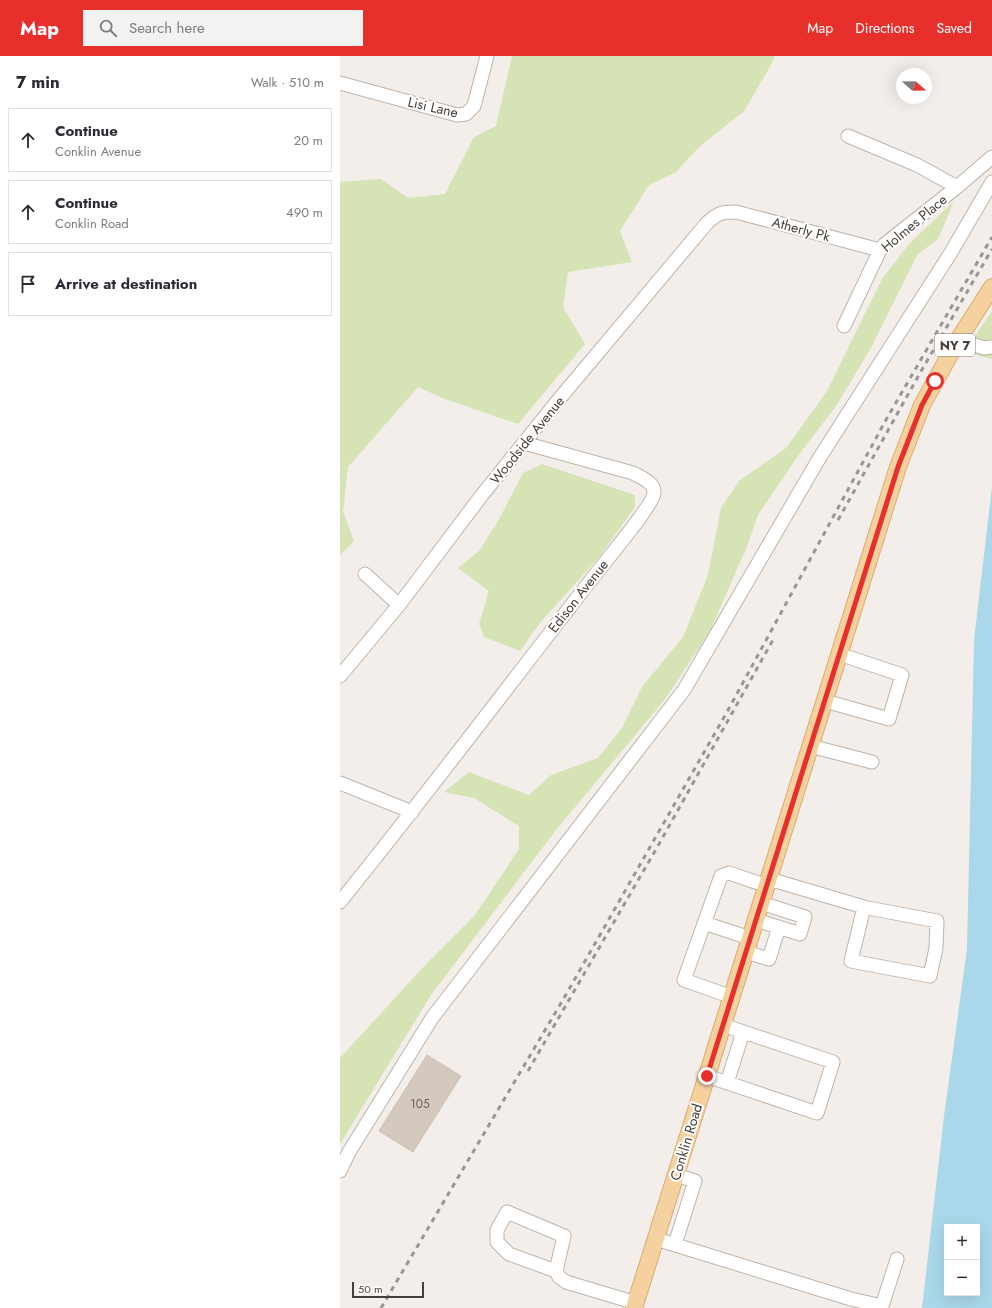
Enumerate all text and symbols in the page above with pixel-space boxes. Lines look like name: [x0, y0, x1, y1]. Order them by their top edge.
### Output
search box: [83, 10, 363, 46]
text: Map: [20, 15, 59, 42]
icon: search: [97, 17, 119, 39]
text: Search here: [129, 17, 205, 39]
text: Map: [807, 18, 833, 38]
text: Directions: [855, 18, 915, 38]
text: Saved: [937, 18, 972, 38]
north arrow: [896, 68, 932, 104]
text: 7 min: [16, 70, 60, 94]
text: Walk · 510 m: [251, 73, 324, 92]
street label: Lisi Lane: [406, 92, 460, 122]
text: Continue: [55, 120, 118, 142]
icon: ahead: [17, 129, 39, 151]
text: 20 m: [294, 131, 323, 150]
text: Conklin Avenue: [55, 142, 141, 161]
street label: Holmes Place: [877, 190, 951, 256]
text: Continue: [55, 192, 118, 214]
icon: ahead: [17, 201, 39, 223]
text: 490 m: [286, 203, 323, 222]
street label: Atherly Pk: [770, 212, 833, 247]
text: Conklin Road: [55, 214, 129, 233]
icon: arrive: [17, 273, 39, 295]
text: Arrive at destination: [55, 273, 197, 295]
road number: NY 7: [935, 334, 975, 356]
route start: [926, 372, 944, 390]
street label: Woodside Avenue: [485, 392, 569, 488]
street label: Edison Avenue: [543, 555, 613, 637]
route end: [698, 1067, 716, 1085]
house number: 105: [410, 1095, 430, 1113]
street label: Conklin Road: [665, 1101, 707, 1183]
map controls: [944, 1224, 980, 1296]
button: +: [944, 1224, 980, 1260]
button: −: [944, 1260, 980, 1296]
scale bar: [352, 1280, 424, 1299]
text: 50 m: [358, 1281, 383, 1297]

